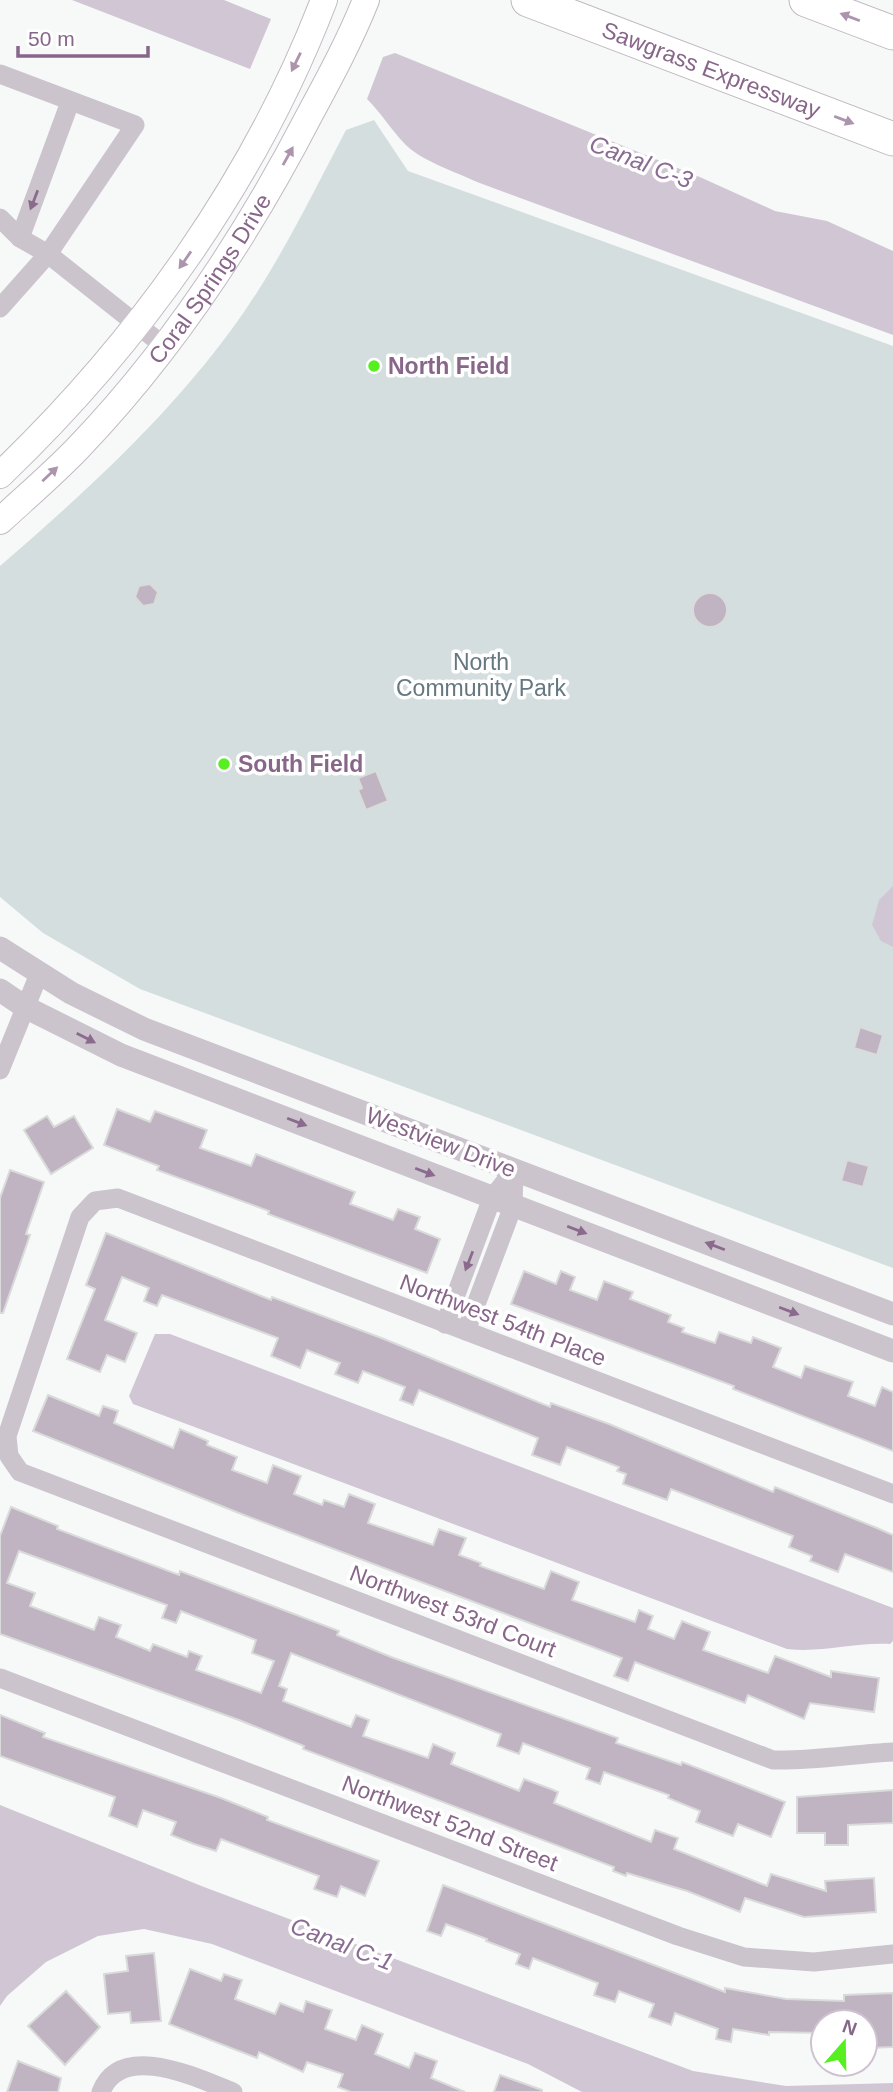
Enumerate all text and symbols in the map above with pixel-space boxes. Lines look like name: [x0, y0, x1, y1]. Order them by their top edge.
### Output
one-way arrow: [839, 11, 860, 22]
scale bar: [18, 14, 147, 58]
street label: Sawgrass Expressway: [598, 16, 824, 123]
text: 50 m: [28, 27, 75, 50]
one-way arrow: [291, 52, 302, 72]
one-way arrow: [833, 115, 854, 126]
water label: Canal C-3: [586, 130, 697, 194]
one-way arrow: [282, 146, 294, 166]
street label: Coral Springs Drive: [143, 189, 276, 369]
one-way arrow: [28, 190, 39, 211]
one-way arrow: [178, 251, 192, 269]
place label: North Field: [388, 353, 509, 379]
marker: North Field: [366, 358, 382, 374]
one-way arrow: [41, 466, 59, 482]
park label: North Community Park: [396, 649, 566, 701]
place label: South Field: [238, 751, 363, 777]
marker: South Field: [216, 756, 232, 772]
one-way arrow: [76, 1032, 96, 1043]
street label: Westview Drive: [363, 1102, 519, 1182]
one-way arrow: [286, 1117, 307, 1128]
one-way arrow: [415, 1166, 436, 1177]
one-way arrow: [566, 1225, 587, 1236]
one-way arrow: [704, 1241, 725, 1252]
one-way arrow: [463, 1250, 474, 1271]
street label: Northwest 54th Place: [396, 1269, 610, 1371]
one-way arrow: [779, 1306, 800, 1317]
street label: Northwest 53rd Court: [346, 1560, 560, 1663]
street label: Northwest 52nd Street: [339, 1770, 562, 1876]
water label: Canal C-1: [287, 1912, 397, 1975]
north arrow: [809, 2008, 879, 2078]
text: N: [840, 2015, 860, 2040]

